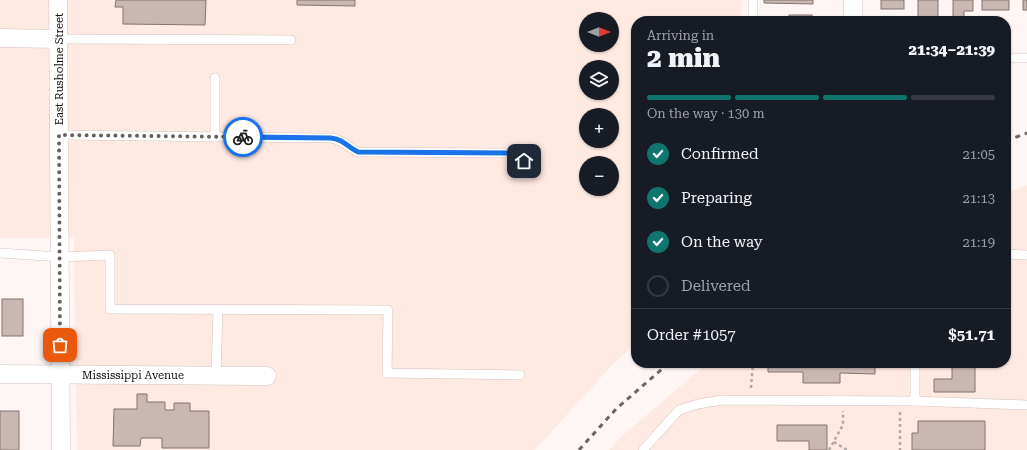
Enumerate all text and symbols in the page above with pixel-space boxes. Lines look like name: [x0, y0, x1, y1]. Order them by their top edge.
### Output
north arrow: [579, 12, 619, 52]
map controls: [579, 12, 619, 196]
street label: East Rusholme Street: [53, 13, 66, 125]
text: Arriving in: [647, 28, 714, 43]
text: 21:34–21:39: [909, 41, 995, 59]
text: 2 min: [647, 43, 720, 73]
button: layers: [579, 60, 619, 100]
text: On the way · 130 m: [647, 106, 764, 121]
button: +: [579, 108, 619, 148]
courier: [223, 117, 263, 157]
icon: bike: [232, 126, 254, 148]
icon: check: [647, 143, 669, 165]
pin: [507, 144, 541, 178]
text: Confirmed: [681, 145, 759, 163]
text: 21:05: [963, 147, 995, 162]
icon: home: [513, 150, 535, 172]
button: −: [579, 156, 619, 196]
icon: check: [647, 187, 669, 209]
text: Preparing: [681, 189, 752, 207]
text: 21:13: [963, 191, 995, 206]
icon: check: [647, 231, 669, 253]
text: On the way: [681, 233, 763, 251]
text: 21:19: [963, 235, 995, 250]
text: Delivered: [681, 277, 751, 295]
text: Order #1057: [647, 326, 736, 344]
text: $51.71: [948, 326, 995, 344]
pin: [43, 328, 77, 362]
icon: bag: [49, 334, 71, 356]
street label: Mississippi Avenue: [82, 369, 184, 382]

